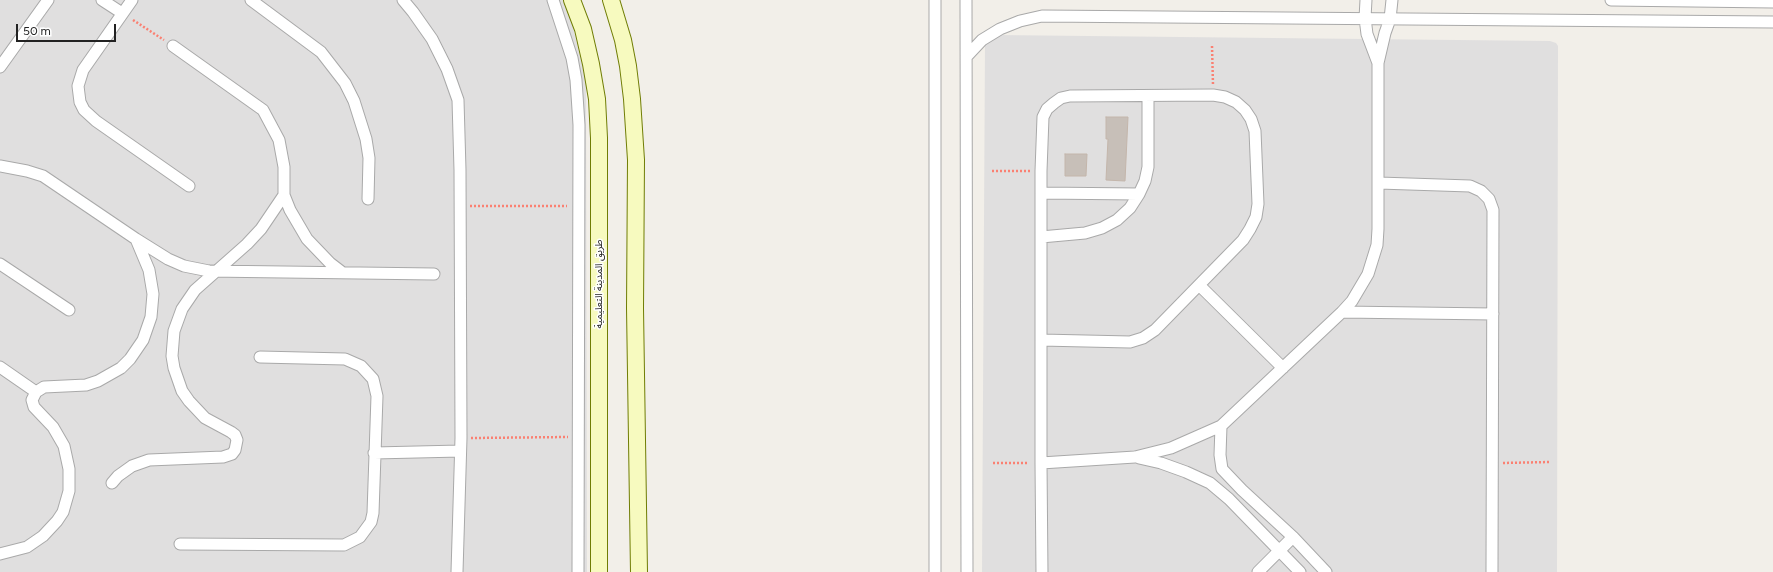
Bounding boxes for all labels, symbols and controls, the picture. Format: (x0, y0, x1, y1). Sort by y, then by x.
scale bar (18, 16, 118, 42)
text: 50 m (23, 24, 51, 38)
street label: طريق المدينة التعليمية (593, 240, 605, 328)

